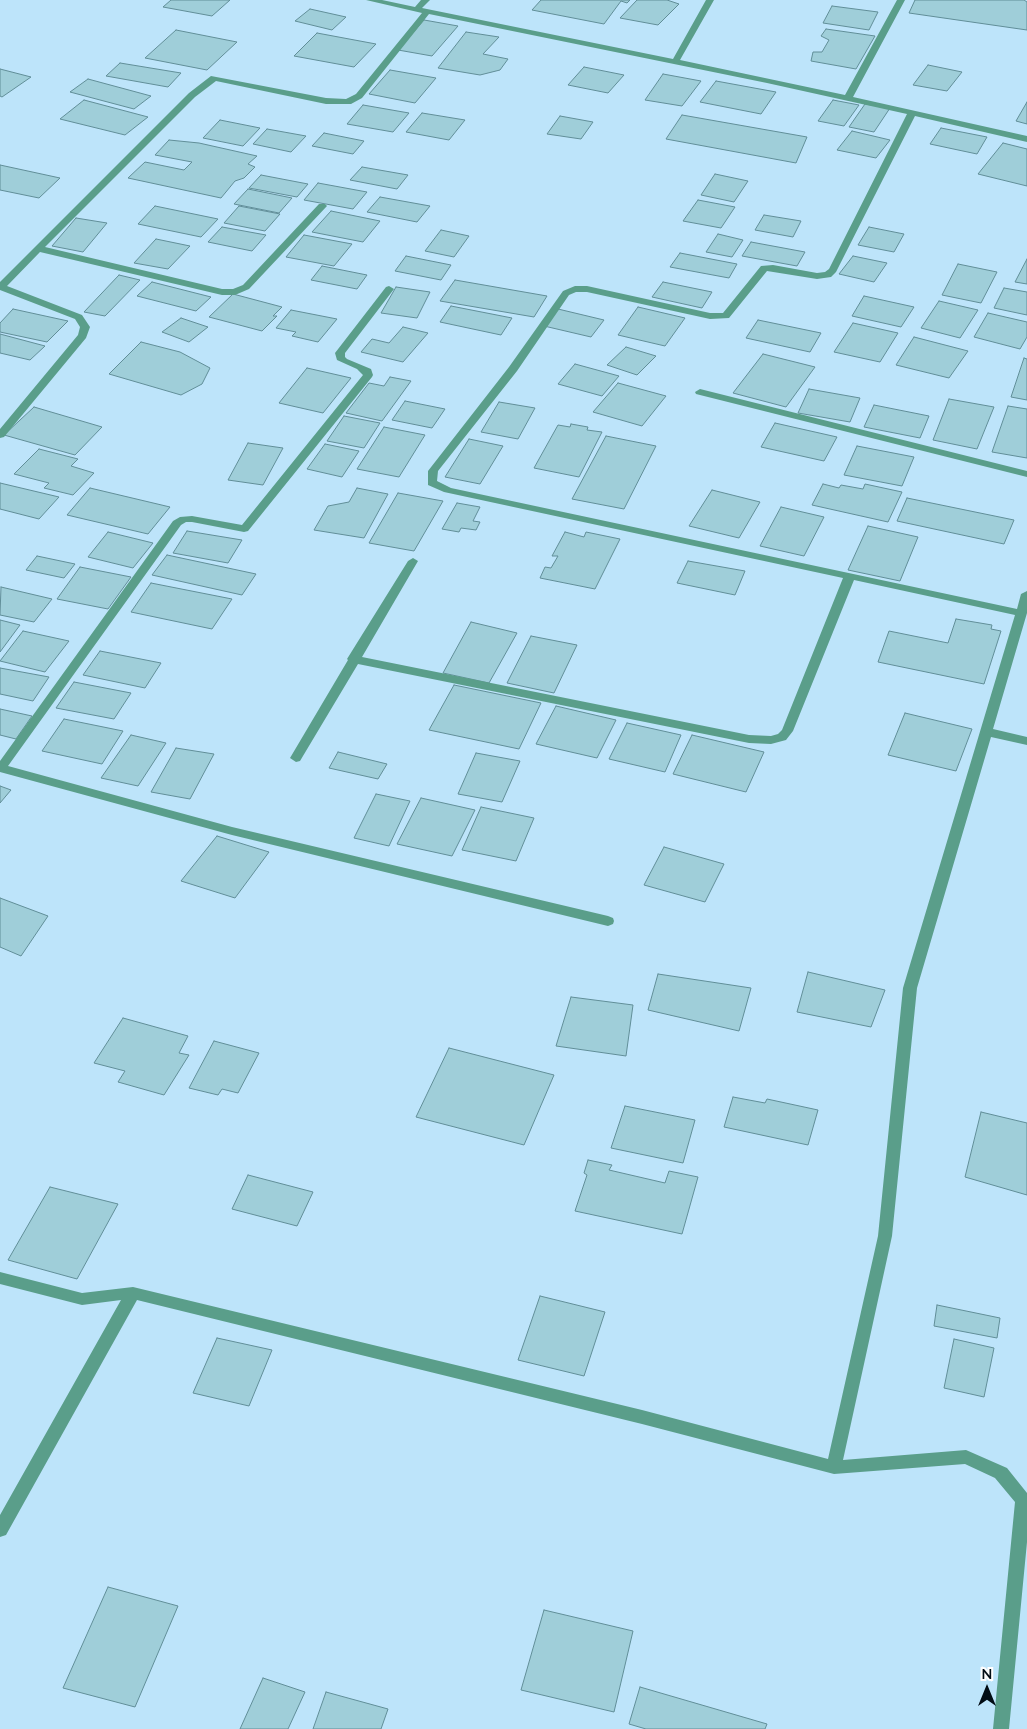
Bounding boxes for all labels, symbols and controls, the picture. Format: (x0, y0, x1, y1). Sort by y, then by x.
north arrow (962, 1664, 1012, 1714)
text: N (982, 1665, 992, 1682)

